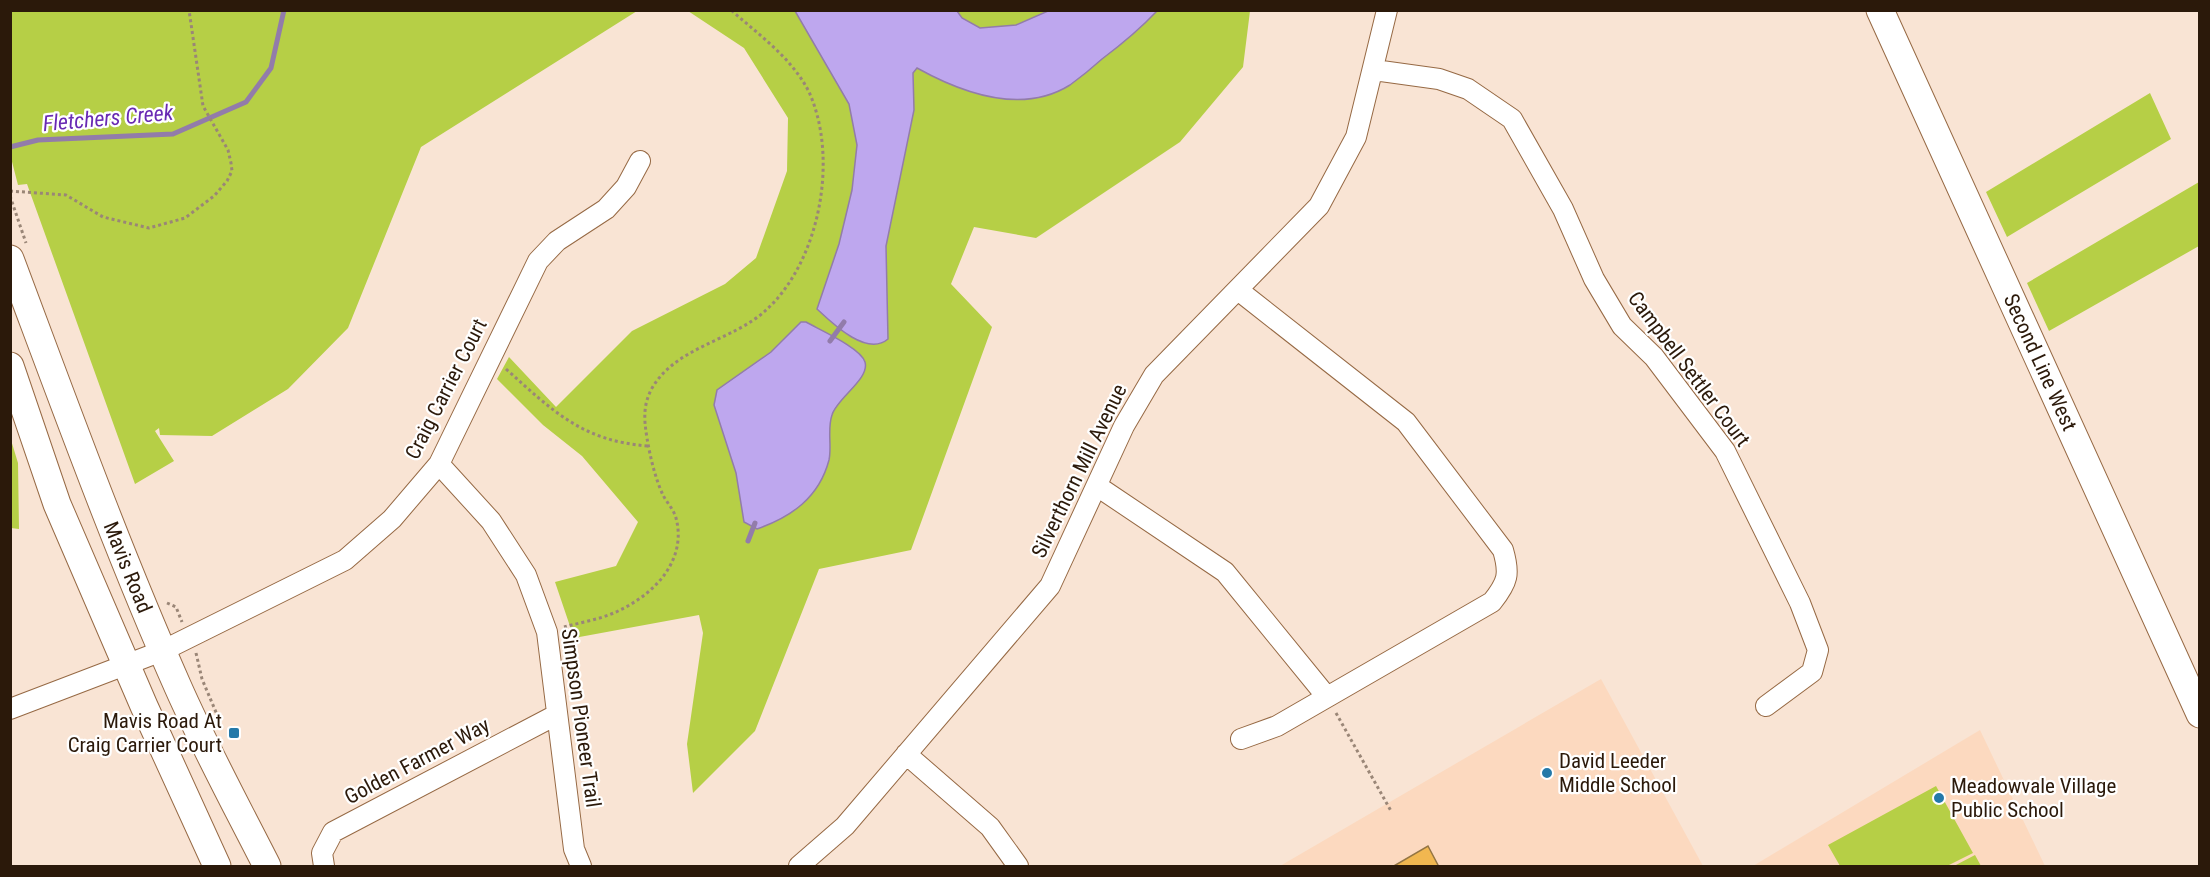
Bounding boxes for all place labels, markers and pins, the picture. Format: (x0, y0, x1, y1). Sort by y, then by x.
place label: Mavis Road At Craig Carrier Court (68, 709, 222, 757)
marker: Mavis Road At Craig Carrier Court (227, 726, 241, 740)
place label: David Leeder Middle School (1559, 749, 1677, 797)
marker: David Leeder Middle School (1540, 766, 1554, 780)
place label: Meadowvale Village Public School (1951, 774, 2116, 822)
marker: Meadowvale Village Public School (1932, 791, 1946, 805)

